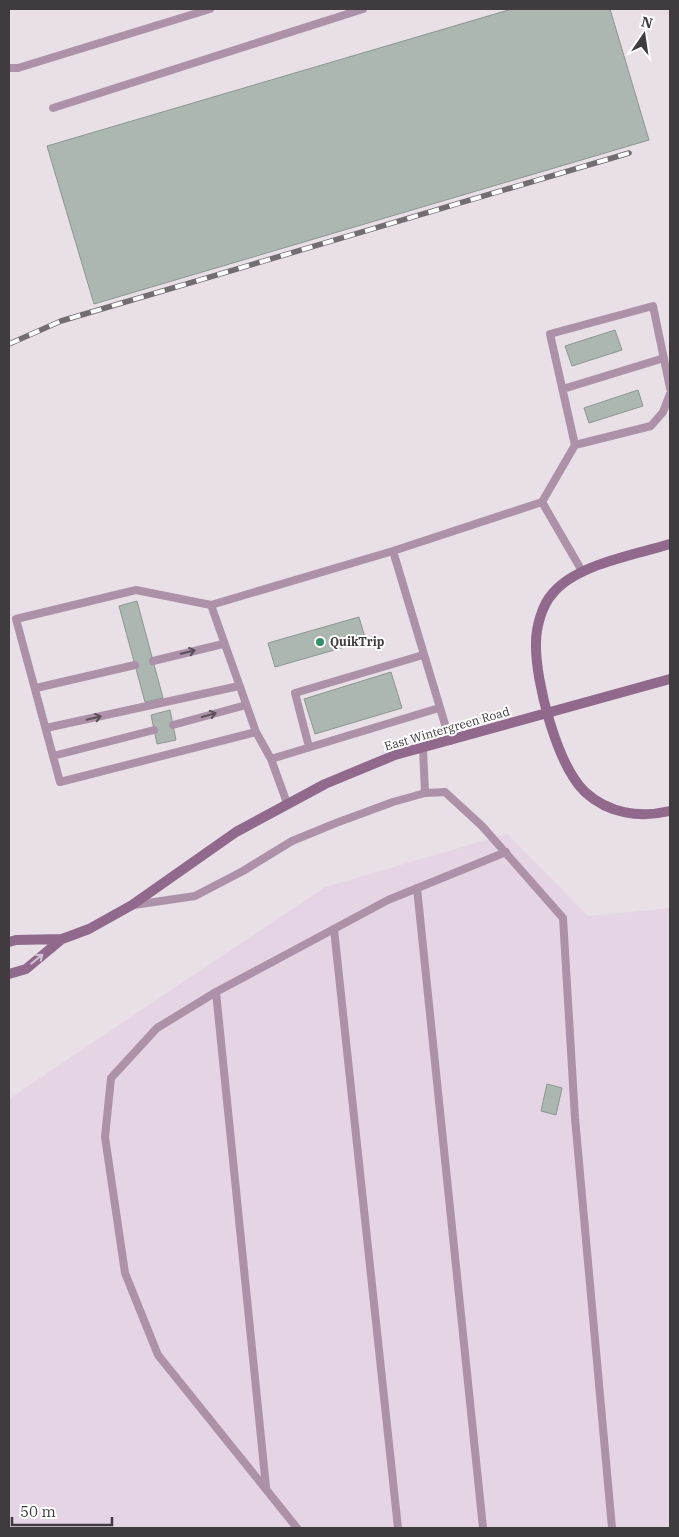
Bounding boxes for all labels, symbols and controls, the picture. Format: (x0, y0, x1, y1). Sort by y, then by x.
north arrow (619, 10, 669, 60)
text: N (640, 12, 654, 32)
place label: QuikTrip (330, 634, 385, 649)
marker: QuikTrip (314, 636, 326, 648)
one-way arrow (179, 647, 195, 656)
street label: East Wintergreen Road (382, 703, 511, 754)
one-way arrow (201, 710, 217, 719)
one-way arrow (86, 713, 102, 722)
one-way arrow (30, 954, 43, 965)
scale bar (12, 1494, 112, 1526)
text: 50 m (20, 1502, 56, 1521)

